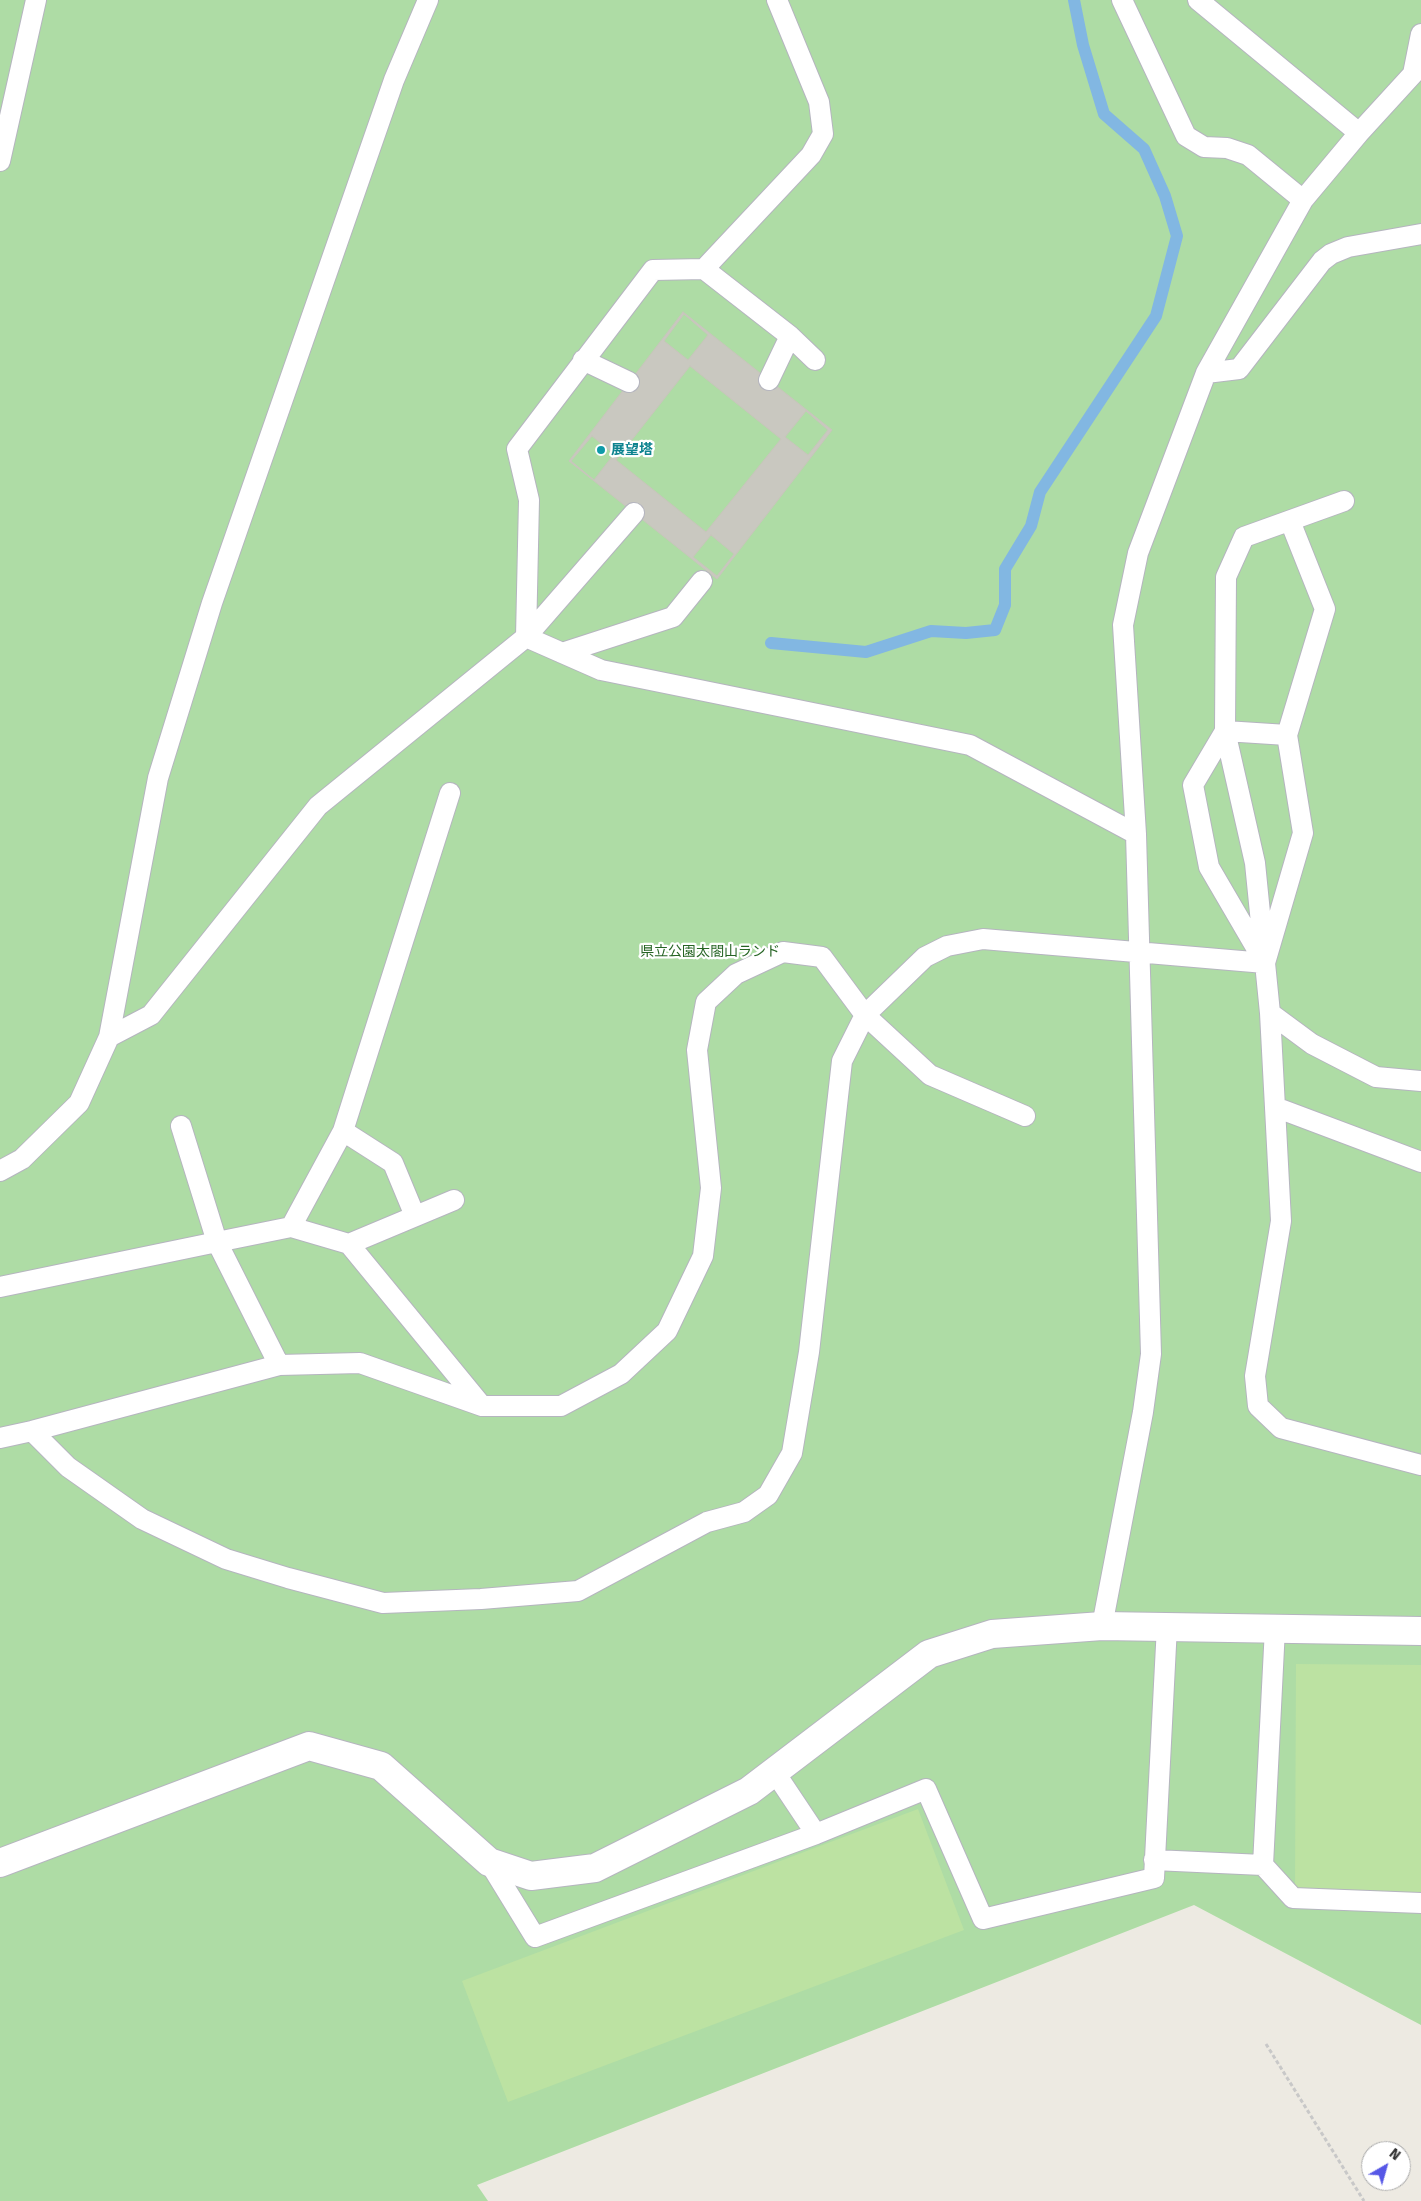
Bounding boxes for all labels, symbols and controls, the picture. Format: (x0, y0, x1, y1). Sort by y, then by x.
place label: 展望塔 (611, 442, 653, 458)
marker: 展望塔 (595, 444, 607, 456)
park label: 県立公園太閤山ランド (640, 944, 780, 960)
north arrow (1361, 2141, 1411, 2191)
text: N (1386, 2145, 1404, 2164)

